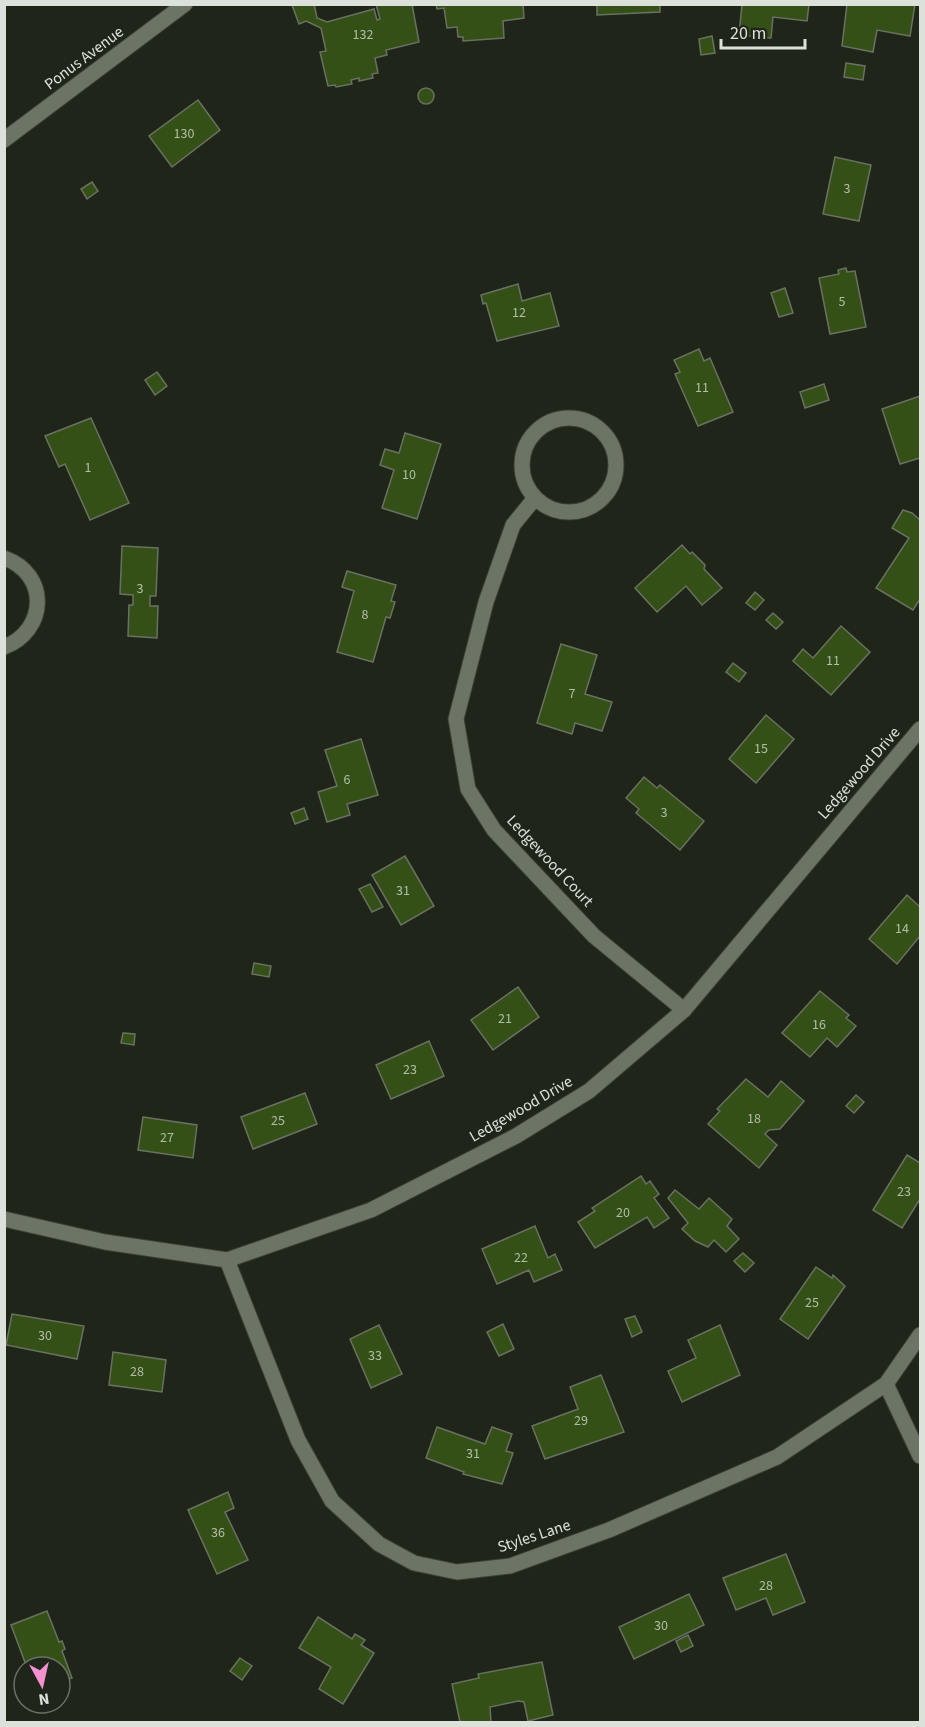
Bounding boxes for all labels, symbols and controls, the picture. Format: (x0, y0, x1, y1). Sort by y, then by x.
scale bar (721, 12, 805, 50)
street label: Ponus Avenue (40, 21, 128, 95)
text: 20 m (730, 21, 766, 46)
house number: 132 (353, 25, 373, 45)
house number: 130 (174, 124, 194, 144)
house number: 3 (844, 179, 851, 199)
house number: 5 (839, 292, 846, 312)
house number: 12 (512, 303, 526, 323)
house number: 11 (695, 378, 709, 398)
house number: 1 (85, 458, 92, 478)
house number: 10 (402, 465, 416, 485)
house number: 3 (137, 579, 144, 599)
house number: 8 (362, 605, 369, 625)
house number: 11 (826, 651, 840, 671)
house number: 7 (569, 684, 576, 704)
street label: Ledgewood Drive (813, 722, 905, 824)
house number: 15 (754, 739, 768, 759)
house number: 6 (344, 770, 351, 790)
house number: 3 (661, 803, 668, 823)
street label: Ledgewood Court (502, 810, 599, 912)
house number: 31 (396, 881, 410, 901)
house number: 14 (895, 919, 909, 939)
house number: 21 (498, 1009, 512, 1029)
house number: 16 (812, 1015, 826, 1035)
house number: 23 (403, 1060, 417, 1080)
street label: Ledgewood Drive (465, 1070, 577, 1147)
house number: 18 (747, 1109, 761, 1129)
house number: 25 (271, 1111, 285, 1131)
house number: 27 (160, 1128, 174, 1148)
house number: 23 (897, 1182, 911, 1202)
house number: 20 (616, 1203, 630, 1223)
house number: 22 (514, 1248, 528, 1268)
house number: 25 (805, 1293, 819, 1313)
house number: 30 (38, 1326, 52, 1346)
house number: 33 (368, 1346, 382, 1366)
house number: 28 (130, 1362, 144, 1382)
house number: 29 (574, 1411, 588, 1431)
house number: 31 (466, 1444, 480, 1464)
street label: Styles Lane (495, 1514, 573, 1558)
house number: 36 (211, 1523, 225, 1543)
house number: 28 (759, 1576, 773, 1596)
house number: 30 (654, 1616, 668, 1636)
north arrow (12, 1655, 72, 1715)
text: N (37, 1687, 51, 1710)

